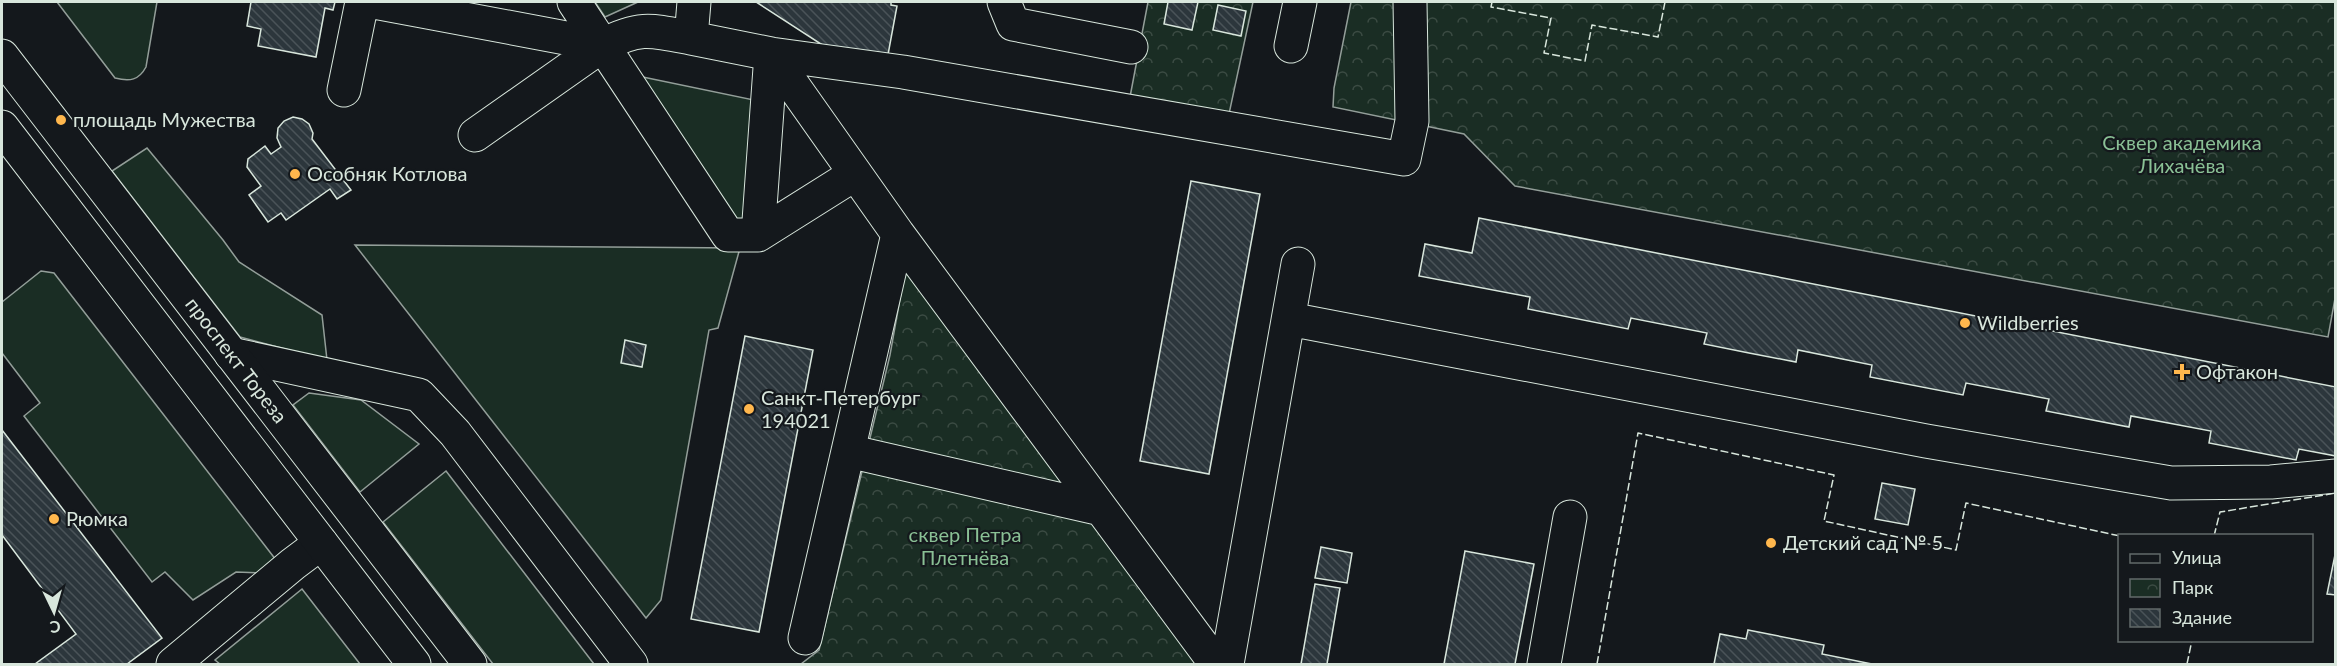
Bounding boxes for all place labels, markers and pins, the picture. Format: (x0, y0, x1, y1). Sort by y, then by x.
place label: площадь Мужества (73, 107, 256, 131)
marker: площадь Мужества (54, 113, 68, 127)
place label: Особняк Котлова (307, 161, 467, 185)
marker: Особняк Котлова (288, 167, 302, 181)
place label: Wildberries (1977, 310, 2079, 334)
marker: Wildberries (1958, 316, 1972, 330)
place label: Офтакон (2196, 359, 2278, 383)
marker: Офтакон (2173, 363, 2191, 381)
place label: Санкт-Петербург 194021 (761, 385, 920, 432)
marker: Санкт-Петербург 194021 (742, 402, 756, 416)
place label: Рюмка (66, 506, 128, 530)
marker: Рюмка (47, 512, 61, 526)
place label: Детский сад № 5 (1783, 530, 1943, 554)
marker: Детский сад № 5 (1764, 536, 1778, 550)

